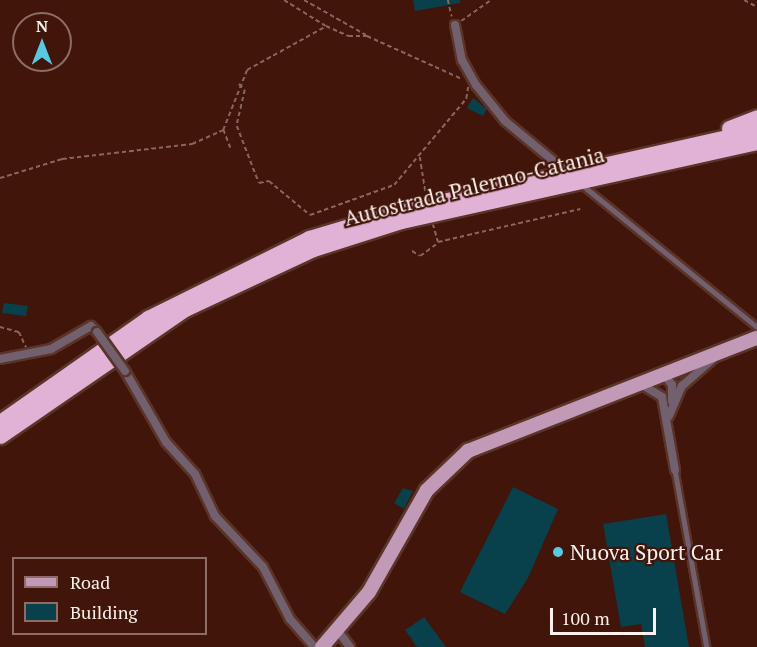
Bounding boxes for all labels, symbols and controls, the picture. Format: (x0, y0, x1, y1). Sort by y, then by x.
north arrow (12, 12, 72, 72)
text: N (36, 15, 48, 37)
street label: Autostrada Palermo-Catania (341, 141, 607, 231)
place label: Nuova Sport Car (570, 539, 723, 565)
marker: Nuova Sport Car (551, 545, 565, 559)
legend (12, 557, 207, 635)
text: Road (70, 570, 110, 594)
scale bar (553, 596, 660, 634)
text: Building (70, 600, 138, 624)
text: 100 m (561, 606, 610, 630)

